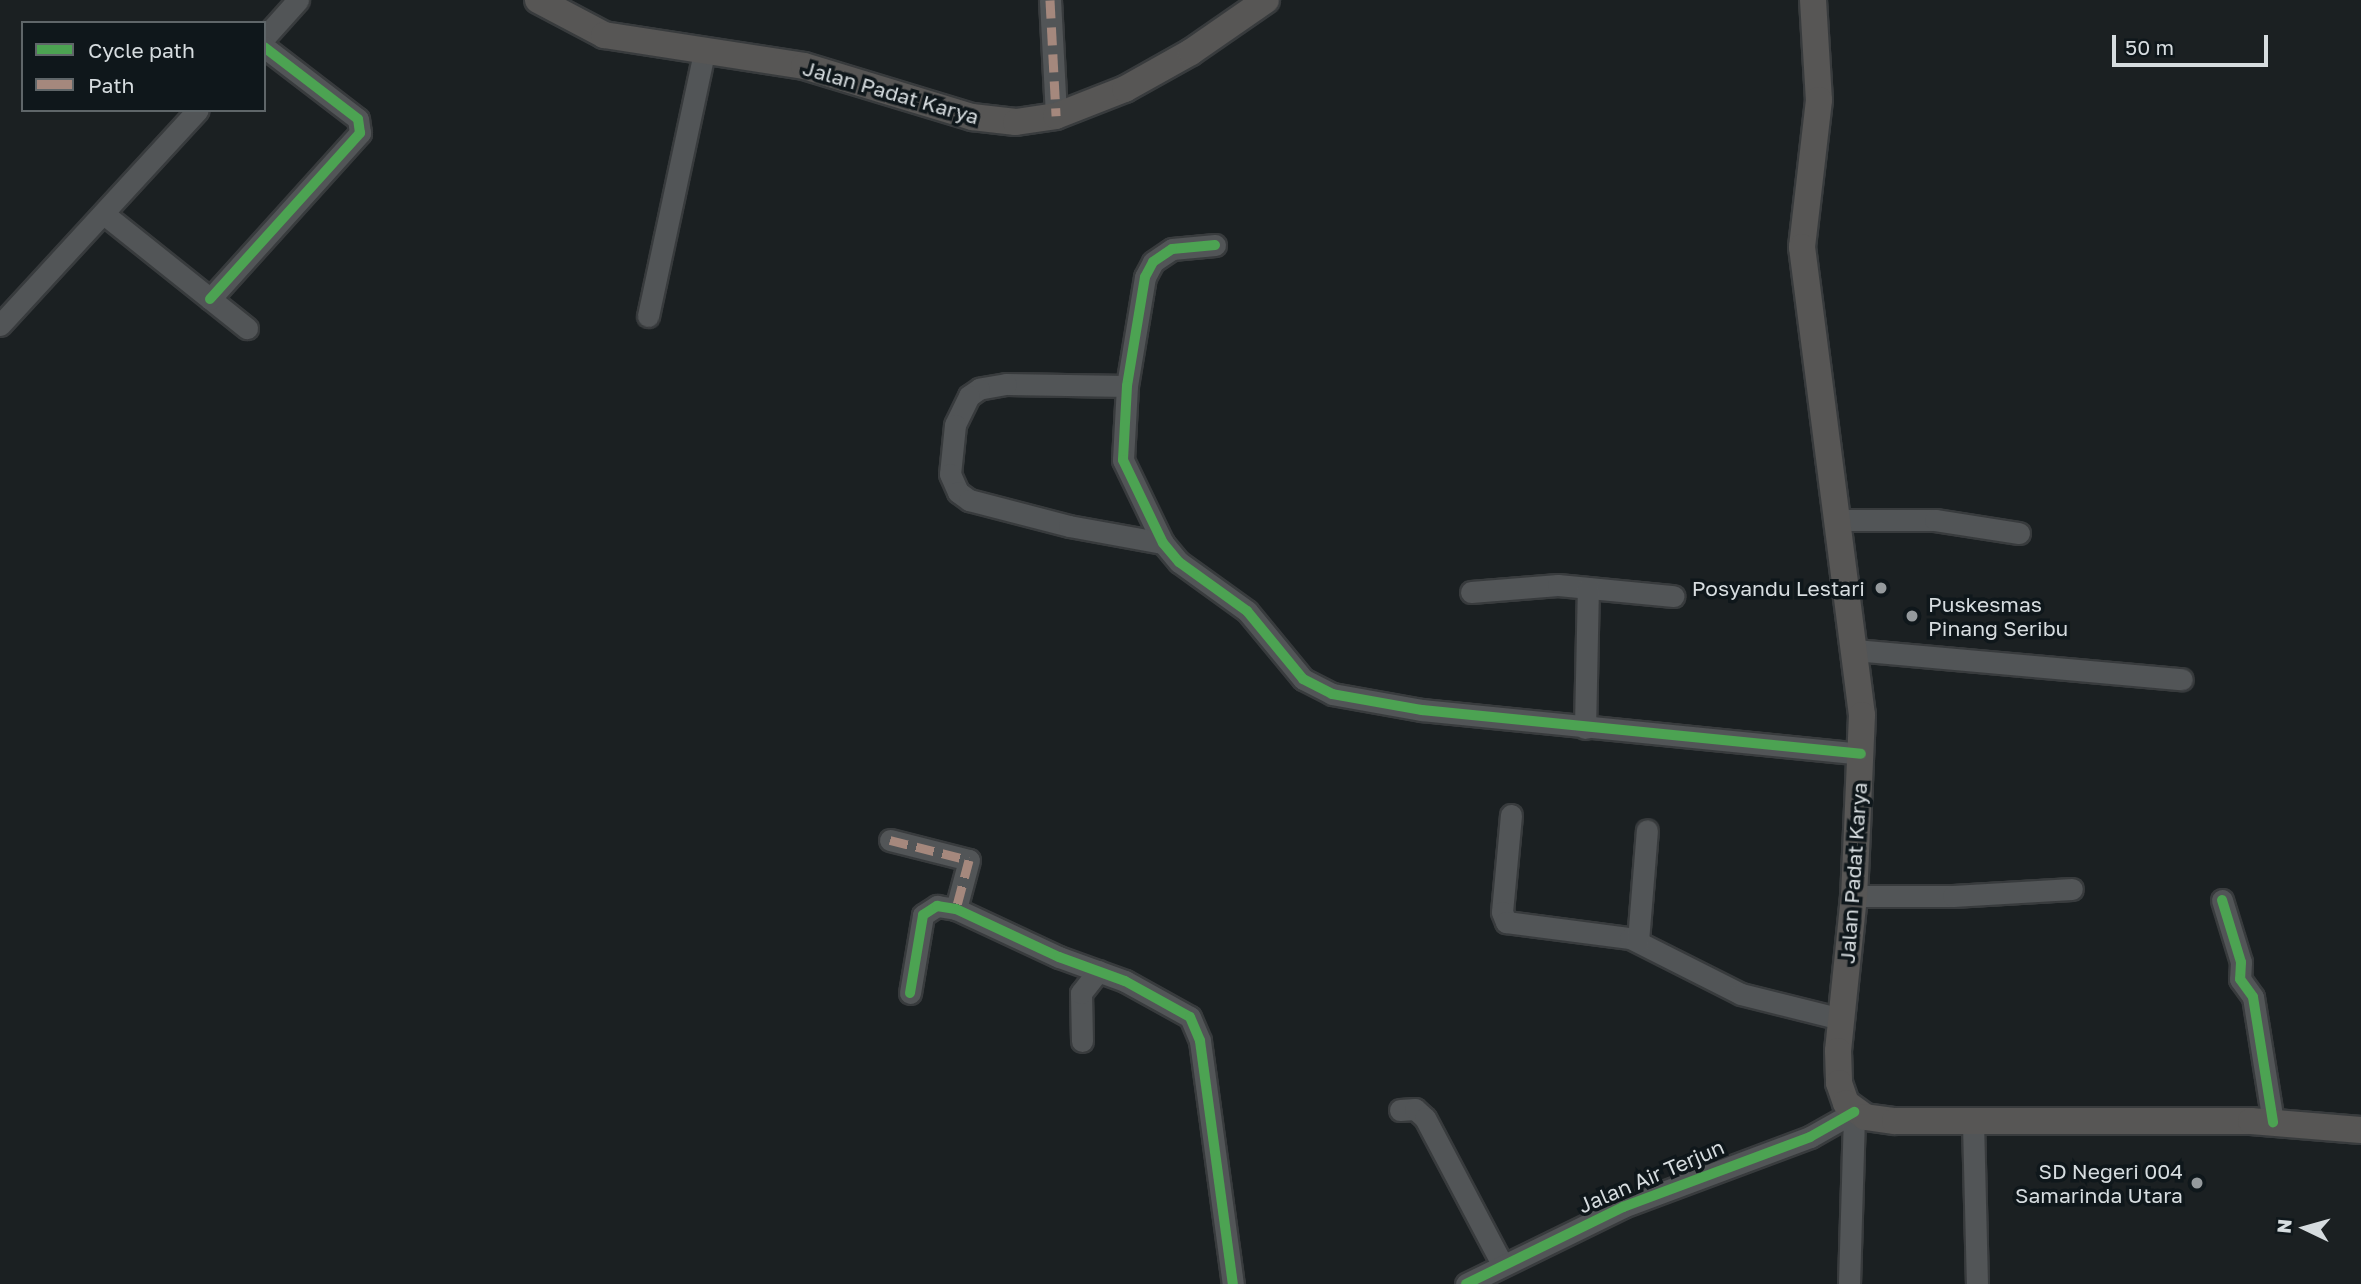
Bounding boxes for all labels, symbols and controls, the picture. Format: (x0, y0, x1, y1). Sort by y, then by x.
legend (21, 21, 266, 112)
scale bar (2116, 21, 2272, 65)
text: 50 m (2125, 34, 2174, 60)
text: Cycle path (88, 37, 195, 63)
street label: Jalan Padat Karya (800, 55, 982, 129)
text: Path (88, 72, 135, 98)
place label: Posyandu Lestari (1692, 575, 1865, 601)
marker: Posyandu Lestari (1871, 578, 1891, 598)
place label: Puskesmas Pinang Seribu (1928, 591, 2068, 641)
marker: Puskesmas Pinang Seribu (1902, 606, 1922, 626)
street label: Jalan Padat Karya (1834, 781, 1872, 965)
street label: Jalan Air Terjun (1574, 1134, 1728, 1218)
place label: SD Negeri 004 Samarinda Utara (2015, 1158, 2183, 1208)
marker: SD Negeri 004 Samarinda Utara (2189, 1175, 2205, 1191)
north arrow (2270, 1193, 2340, 1263)
text: N (2271, 1218, 2296, 1234)

